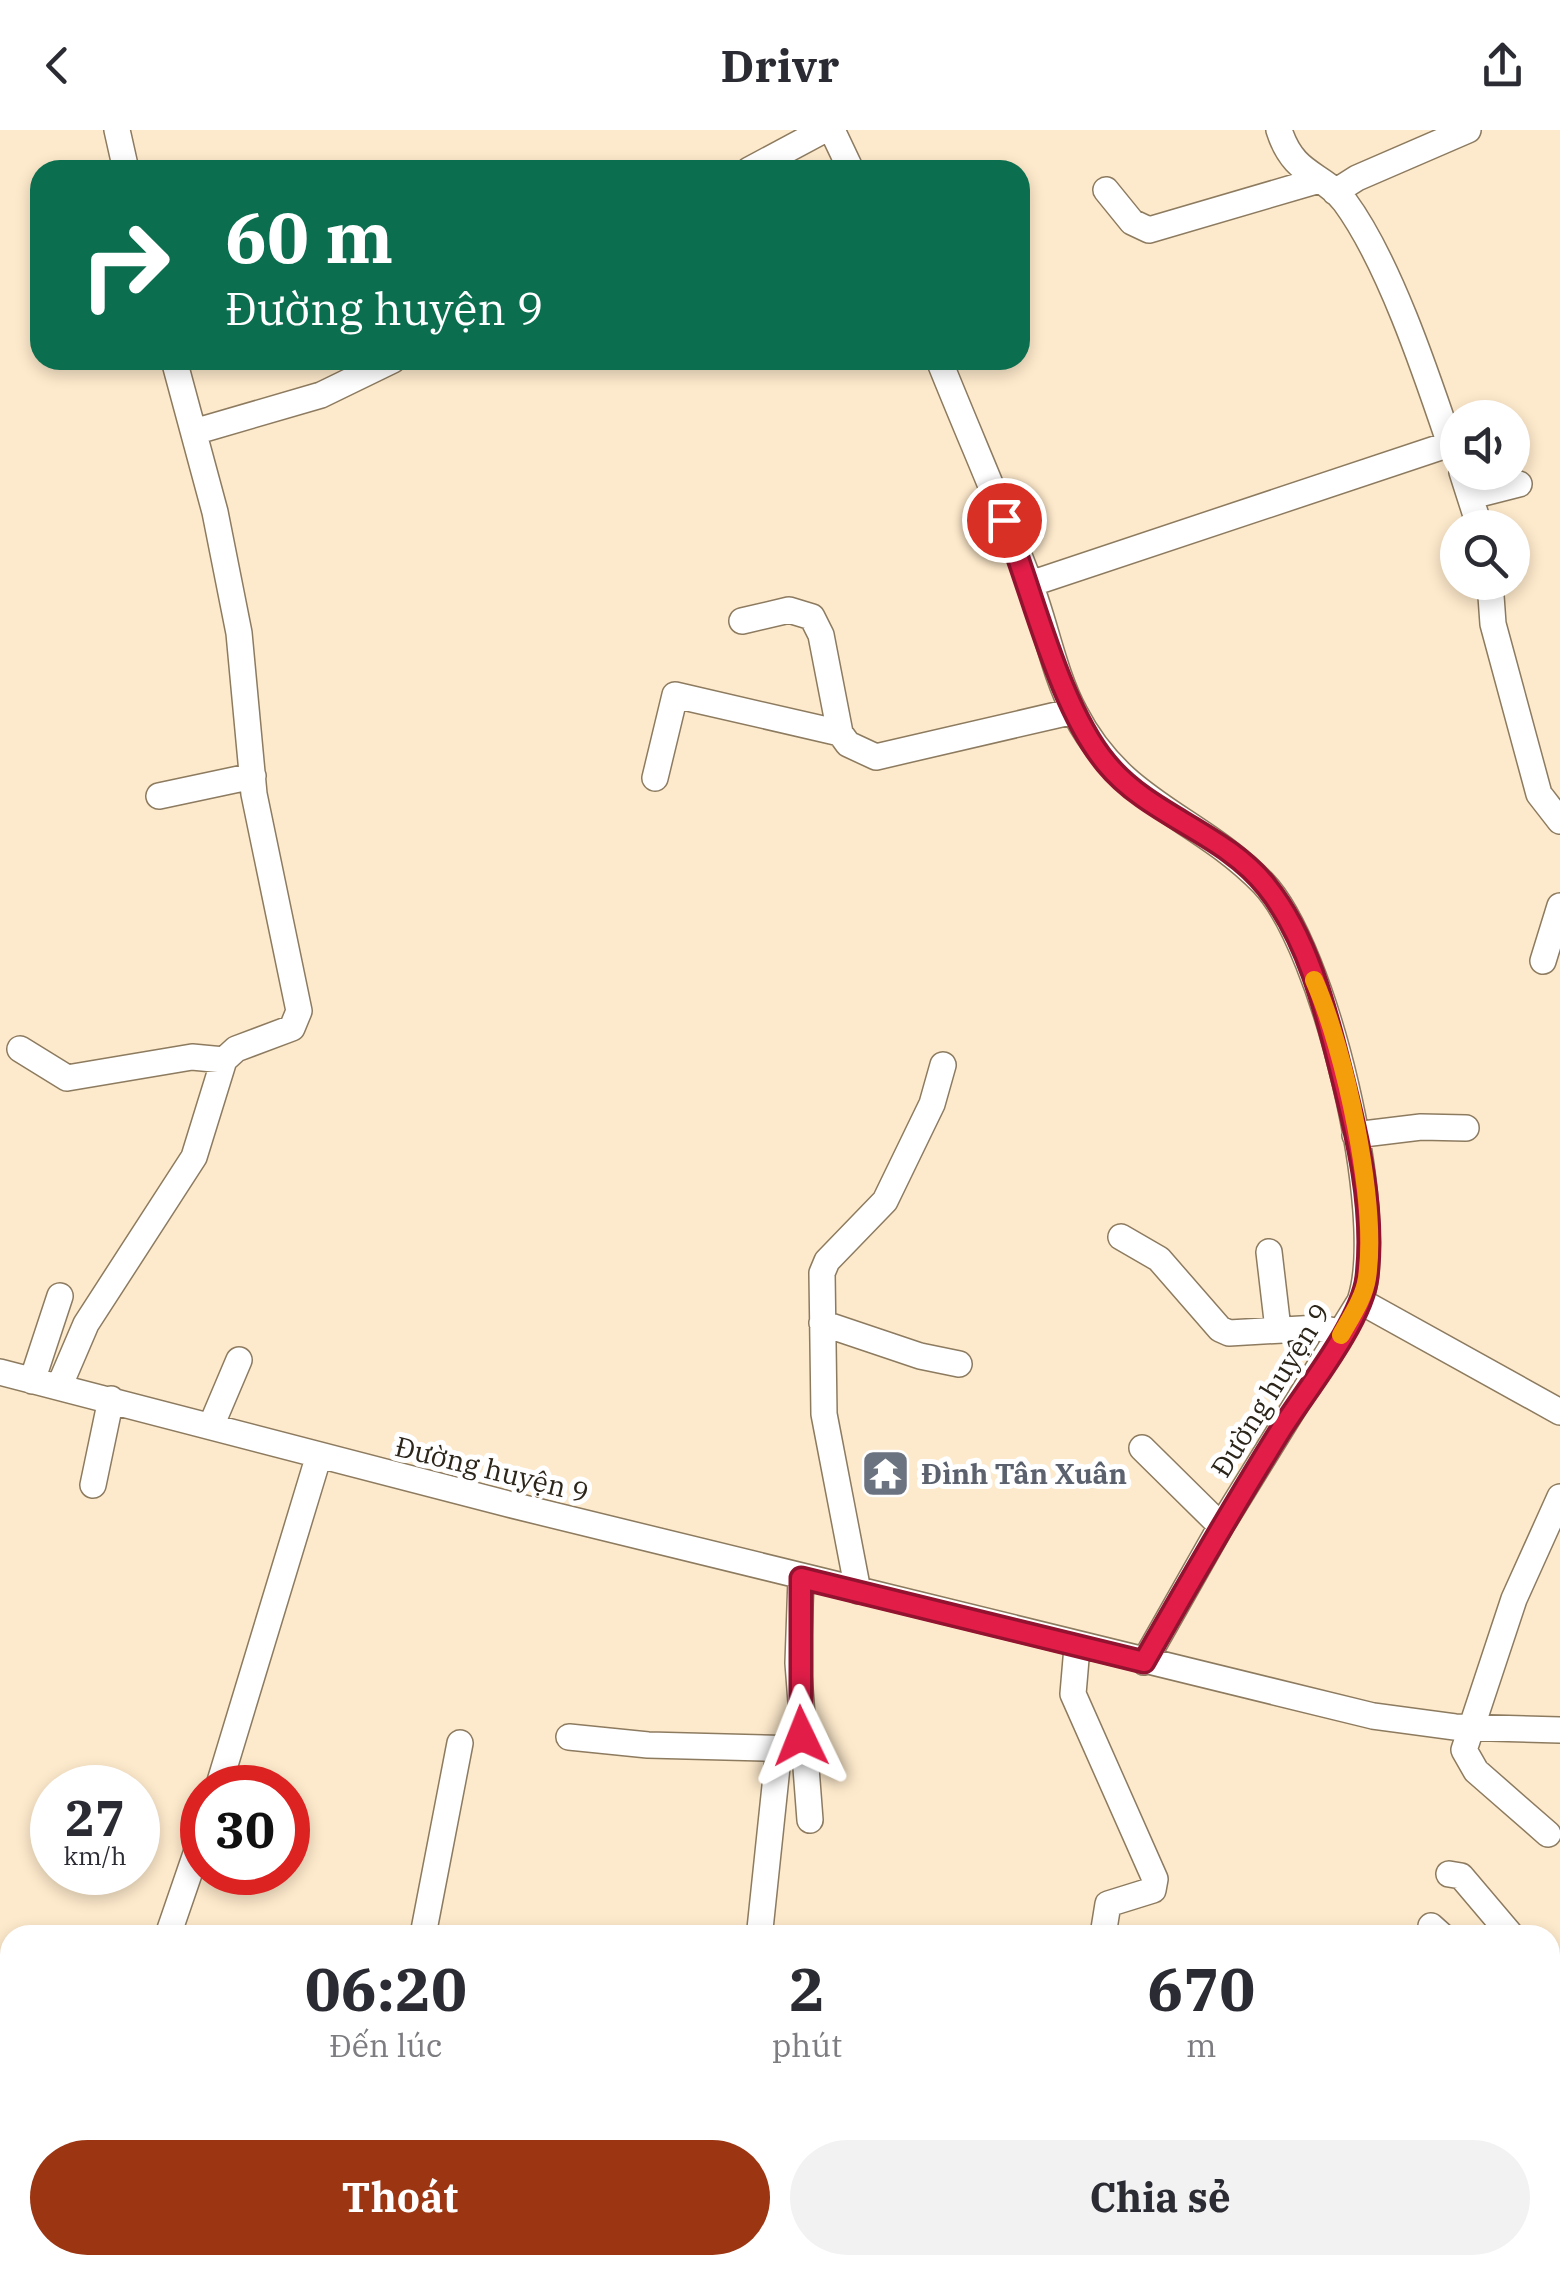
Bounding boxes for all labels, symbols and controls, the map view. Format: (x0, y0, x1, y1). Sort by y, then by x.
text: Drivr (721, 36, 839, 94)
icon: back (30, 38, 85, 93)
icon: share (1475, 38, 1530, 93)
text: 60 m (225, 191, 393, 282)
icon: right (60, 200, 190, 330)
text: Đường huyện 9 (225, 279, 544, 337)
map controls (1440, 400, 1530, 600)
button: sound (1440, 400, 1530, 490)
pin (962, 478, 1047, 563)
icon: arrive (977, 493, 1032, 548)
button: search (1440, 510, 1530, 600)
street label: Đường huyện 9 (1202, 1296, 1338, 1484)
street label: Đường huyện 9 (391, 1427, 593, 1511)
temple icon: Đình Tân Xuân (860, 1447, 912, 1499)
place label: Đình Tân Xuân (921, 1455, 1127, 1492)
position arrow (749, 1684, 853, 1788)
speed limit sign: 30 (180, 1765, 310, 1895)
text: 27 (65, 1785, 125, 1850)
text: km/h (63, 1839, 127, 1872)
text: 06:20 (305, 1949, 467, 2028)
text: 2 (789, 1949, 825, 2028)
text: 670 (1147, 1949, 1255, 2028)
text: Đến lúc (329, 2024, 443, 2066)
text: phút (772, 2024, 842, 2066)
text: m (1186, 2024, 1216, 2066)
button: Thoát (30, 2140, 770, 2255)
button: Chia sẻ (790, 2140, 1530, 2255)

